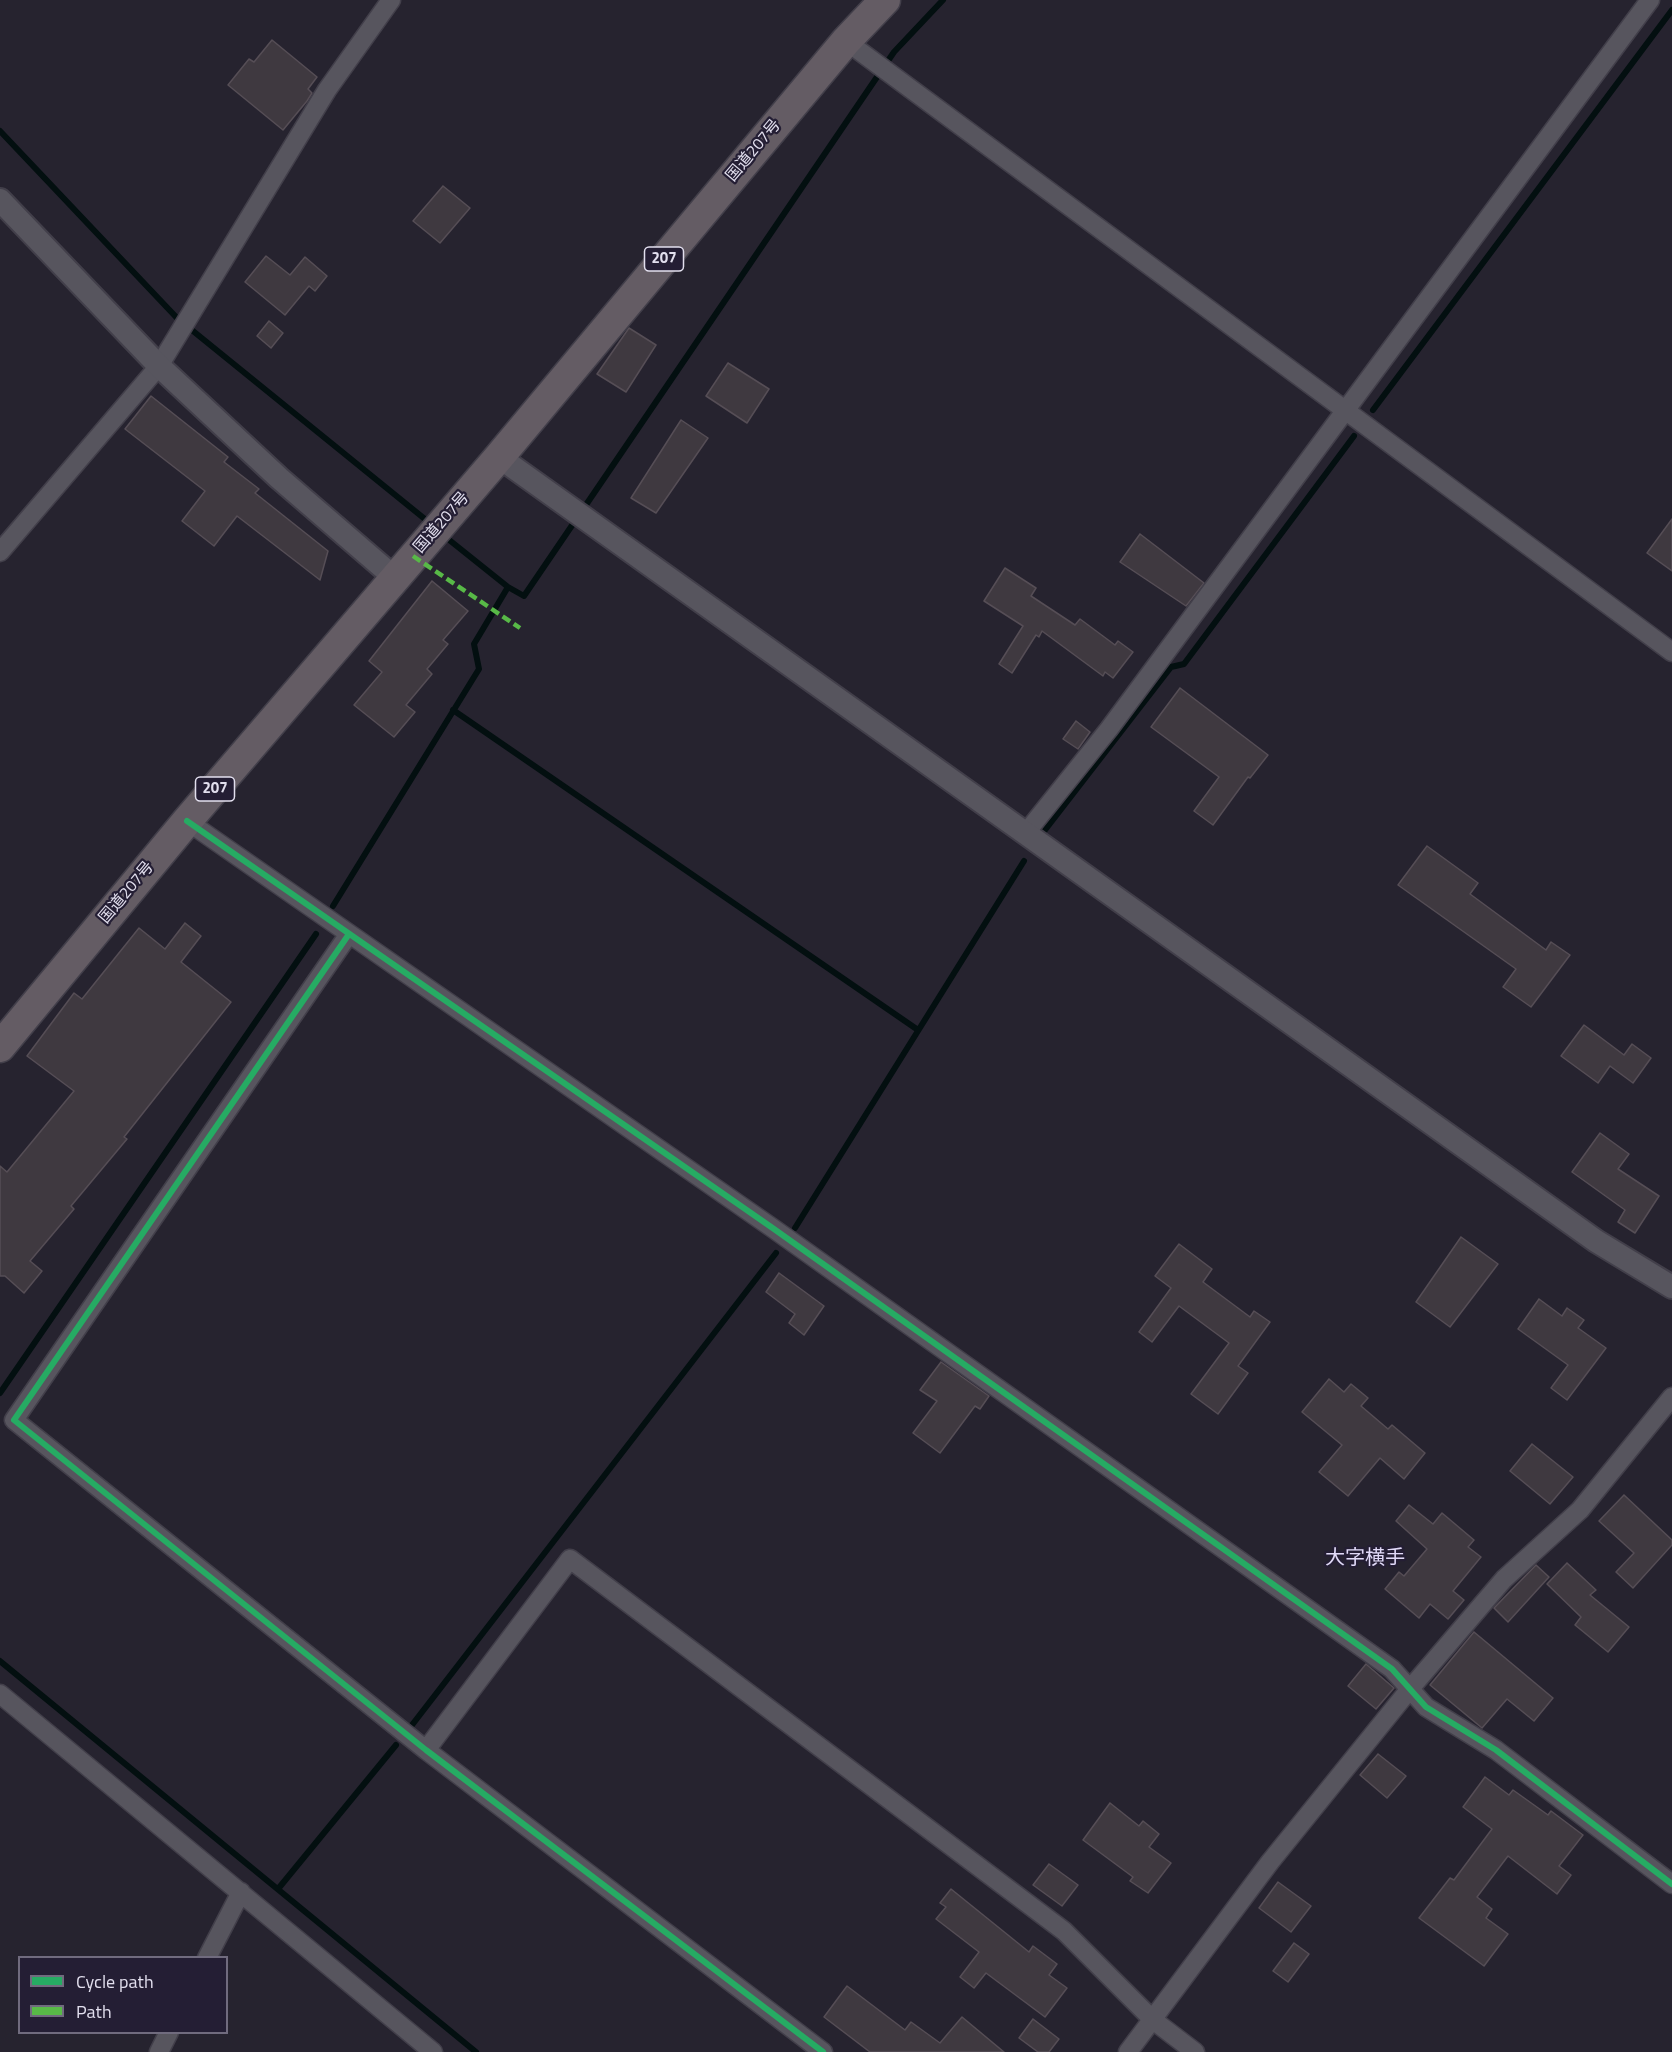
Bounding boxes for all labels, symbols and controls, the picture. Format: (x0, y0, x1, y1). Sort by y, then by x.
street label: 国道207号 (723, 116, 785, 186)
road number: 207 (644, 247, 684, 271)
street label: 国道207号 (410, 488, 474, 558)
road number: 207 (196, 777, 234, 801)
street label: 国道207号 (96, 858, 158, 928)
district label: 大字横手 (1325, 1547, 1405, 1571)
legend (18, 1956, 228, 2034)
text: Cycle path (76, 1968, 154, 1995)
text: Path (76, 1998, 112, 2025)

